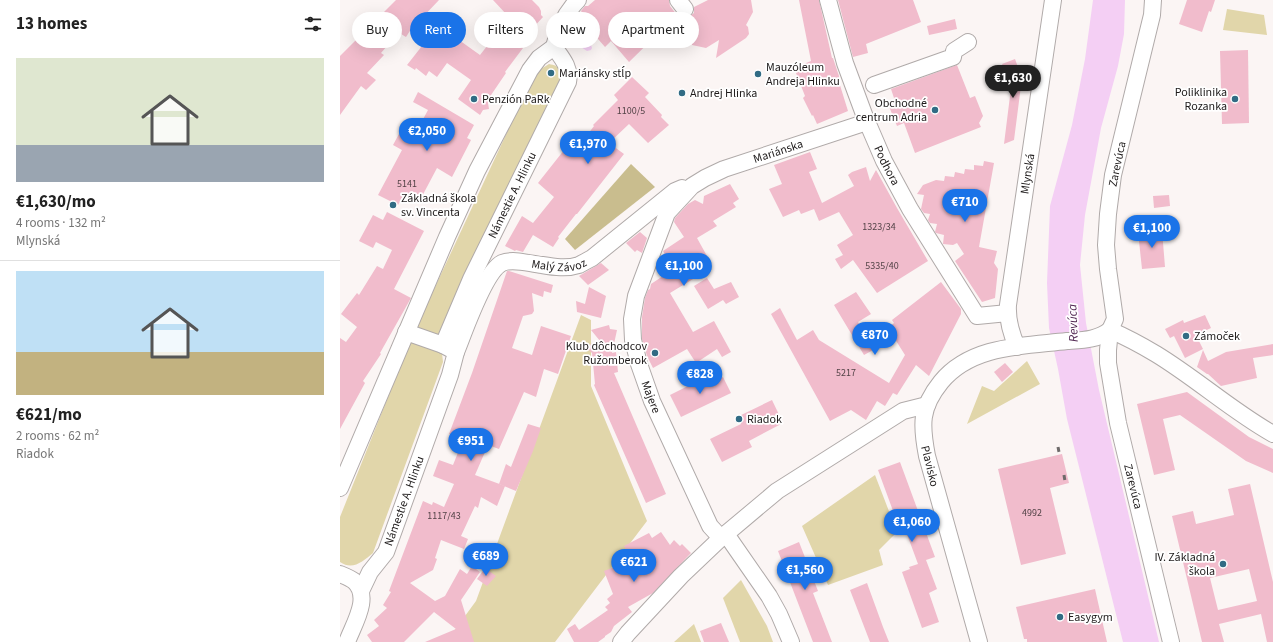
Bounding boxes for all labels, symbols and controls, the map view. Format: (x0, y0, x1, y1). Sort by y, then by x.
text: 13 homes (16, 12, 87, 36)
chip: Buy (352, 12, 402, 48)
chip: Rent (410, 12, 466, 48)
chip: Filters (474, 12, 538, 48)
chip: New (546, 12, 600, 48)
chip: Apartment (608, 12, 699, 48)
icon: filters (302, 13, 324, 35)
place label: Mauzóleum Andreja Hlinku (766, 59, 840, 90)
place label: Mariánsky stĺp (559, 65, 631, 82)
pin: €1,630 (980, 65, 1046, 99)
marker: Mariánsky stĺp (546, 68, 556, 78)
marker: Mauzóleum Andreja Hlinku (753, 69, 763, 79)
text: €1,630 (994, 69, 1032, 87)
icon: home (134, 84, 206, 156)
place label: Poliklinika Rozanka (1175, 84, 1227, 115)
place label: Andrej Hlinka (690, 85, 757, 102)
marker: Andrej Hlinka (677, 88, 687, 98)
place label: Penzión PaRk (482, 91, 550, 108)
marker: Penzión PaRk (469, 94, 479, 104)
marker: Poliklinika Rozanka (1230, 94, 1240, 104)
place label: Obchodné centrum Adria (856, 95, 927, 126)
house number: 1100/5 (617, 104, 645, 118)
marker: Obchodné centrum Adria (930, 105, 940, 115)
pin: €2,050 (394, 118, 460, 152)
text: €2,050 (408, 122, 446, 140)
pin: €1,970 (555, 131, 621, 165)
text: €1,970 (569, 135, 607, 153)
street label: Mariánska (751, 136, 805, 168)
street label: Zarevúca (1104, 140, 1131, 188)
street label: Podhora (869, 143, 904, 189)
street label: Námestie A. Hlinku (484, 149, 541, 241)
street label: Mlynská (1016, 152, 1039, 195)
house number: 5141 (397, 177, 417, 191)
pin: €710 (941, 189, 989, 223)
text: €1,630/mo (16, 190, 96, 214)
place label: Základná škola sv. Vincenta (401, 190, 476, 221)
text: €710 (951, 193, 979, 211)
marker: Základná škola sv. Vincenta (388, 200, 398, 210)
text: 4 rooms · 132 m² (16, 214, 106, 232)
pin: €1,100 (1119, 215, 1185, 249)
text: €1,100 (1133, 219, 1171, 237)
house number: 1323/34 (862, 220, 896, 234)
text: Mlynská (16, 232, 60, 250)
pin: €1,100 (651, 253, 717, 287)
street label: Malý Závoz (530, 255, 590, 276)
text: €1,100 (665, 257, 703, 275)
house number: 5335/40 (865, 259, 899, 273)
icon: home (134, 297, 206, 369)
water label: Revúca (1063, 304, 1083, 342)
pin: €870 (851, 322, 899, 356)
text: €870 (861, 326, 889, 344)
place label: Zámoček (1194, 328, 1240, 345)
marker: Zámoček (1181, 331, 1191, 341)
place label: Klub dôchodcov Ružomberok (566, 338, 647, 369)
marker: Klub dôchodcov Ružomberok (650, 348, 660, 358)
pin: €828 (676, 361, 724, 395)
text: €828 (686, 365, 714, 383)
house number: 5217 (836, 366, 856, 380)
street label: Majere (637, 378, 665, 416)
text: €621/mo (16, 403, 82, 427)
place label: Riadok (747, 411, 782, 428)
marker: Riadok (734, 414, 744, 424)
text: 2 rooms · 62 m² (16, 427, 99, 445)
pin: €951 (447, 428, 495, 462)
text: €951 (457, 432, 485, 450)
street label: Plavisko (916, 444, 943, 488)
text: Riadok (16, 445, 54, 463)
street label: Námestie A. Hlinku (380, 454, 429, 548)
street label: Zarevúca (1119, 462, 1147, 511)
house number: 4992 (1022, 506, 1042, 520)
house number: 1117/43 (427, 509, 461, 523)
pin: €1,060 (879, 509, 945, 543)
text: €1,060 (893, 513, 931, 531)
pin: €689 (462, 543, 510, 577)
text: €689 (472, 547, 500, 565)
pin: €621 (610, 549, 658, 583)
place label: IV. Základná škola (1154, 549, 1215, 580)
text: €621 (620, 553, 648, 571)
pin: €1,560 (772, 557, 838, 591)
marker: IV. Základná škola (1218, 559, 1228, 569)
text: €1,560 (786, 561, 824, 579)
place label: Easygym (1068, 609, 1113, 626)
marker: Easygym (1055, 612, 1065, 622)

